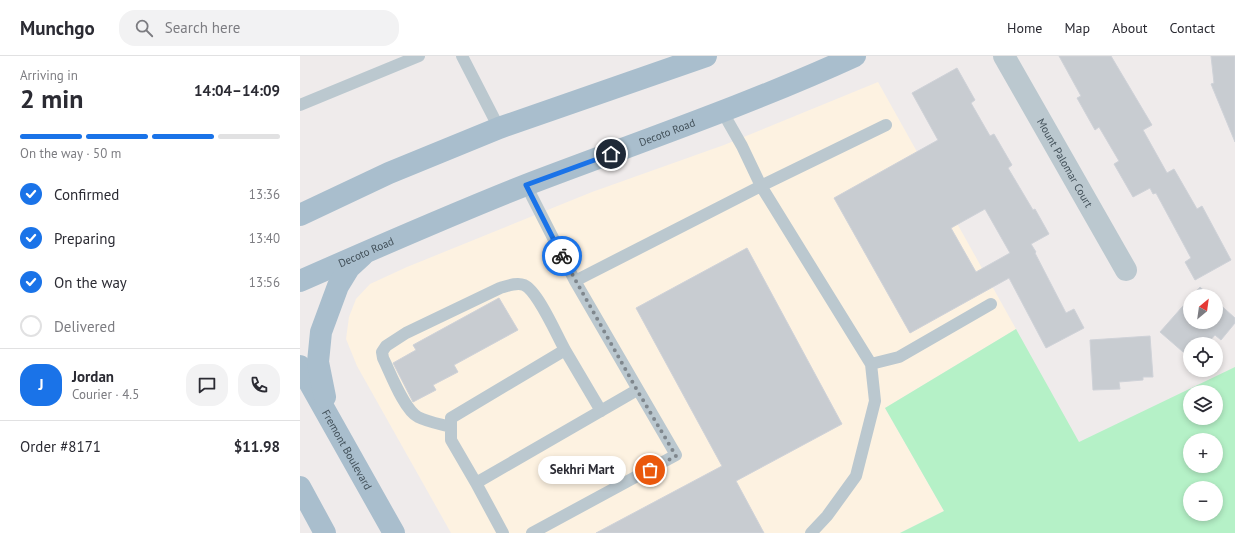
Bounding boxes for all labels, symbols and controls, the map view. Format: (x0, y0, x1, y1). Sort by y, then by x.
search box (119, 10, 399, 46)
text: Munchgo (20, 16, 95, 40)
icon: search (133, 17, 155, 39)
text: Search here (165, 18, 240, 37)
text: Home (1007, 19, 1042, 37)
text: Map (1064, 19, 1090, 37)
text: About (1112, 19, 1148, 37)
text: Contact (1170, 19, 1215, 37)
text: Arriving in (20, 67, 78, 84)
text: 14:04–14:09 (194, 81, 280, 100)
text: 2 min (20, 82, 83, 115)
street label: Decoto Road (637, 115, 697, 149)
street label: Mount Palomar Court (1034, 116, 1096, 210)
pin (594, 137, 628, 171)
icon: home (600, 143, 622, 165)
text: On the way · 50 m (20, 145, 121, 162)
icon: check (20, 183, 42, 205)
text: Confirmed (54, 185, 119, 204)
text: 13:36 (249, 186, 280, 203)
icon: check (20, 227, 42, 249)
text: Preparing (54, 229, 116, 248)
text: 13:40 (249, 230, 280, 247)
street label: Decoto Road (336, 234, 396, 270)
courier (542, 236, 582, 276)
icon: bike (551, 245, 573, 267)
icon: check (20, 271, 42, 293)
text: On the way (54, 273, 127, 292)
text: 13:56 (249, 274, 280, 291)
north arrow (1183, 289, 1223, 329)
map controls (1183, 289, 1223, 521)
text: Delivered (54, 317, 115, 336)
button: locate (1183, 337, 1223, 377)
button: chat (186, 364, 228, 406)
button: phone (238, 364, 280, 406)
text: Jordan (72, 367, 114, 386)
text: J (38, 375, 44, 394)
button: layers (1183, 385, 1223, 425)
text: Courier · 4.5 (72, 386, 139, 403)
street label: Fremont Boulevard (319, 407, 375, 492)
button: + (1183, 433, 1223, 473)
text: Order #8171 (20, 437, 101, 456)
text: $11.98 (234, 437, 280, 456)
pin (633, 453, 667, 487)
callout: Sekhri Mart (538, 456, 626, 484)
icon: bag (639, 459, 661, 481)
text: Sekhri Mart (550, 461, 614, 478)
button: − (1183, 481, 1223, 521)

